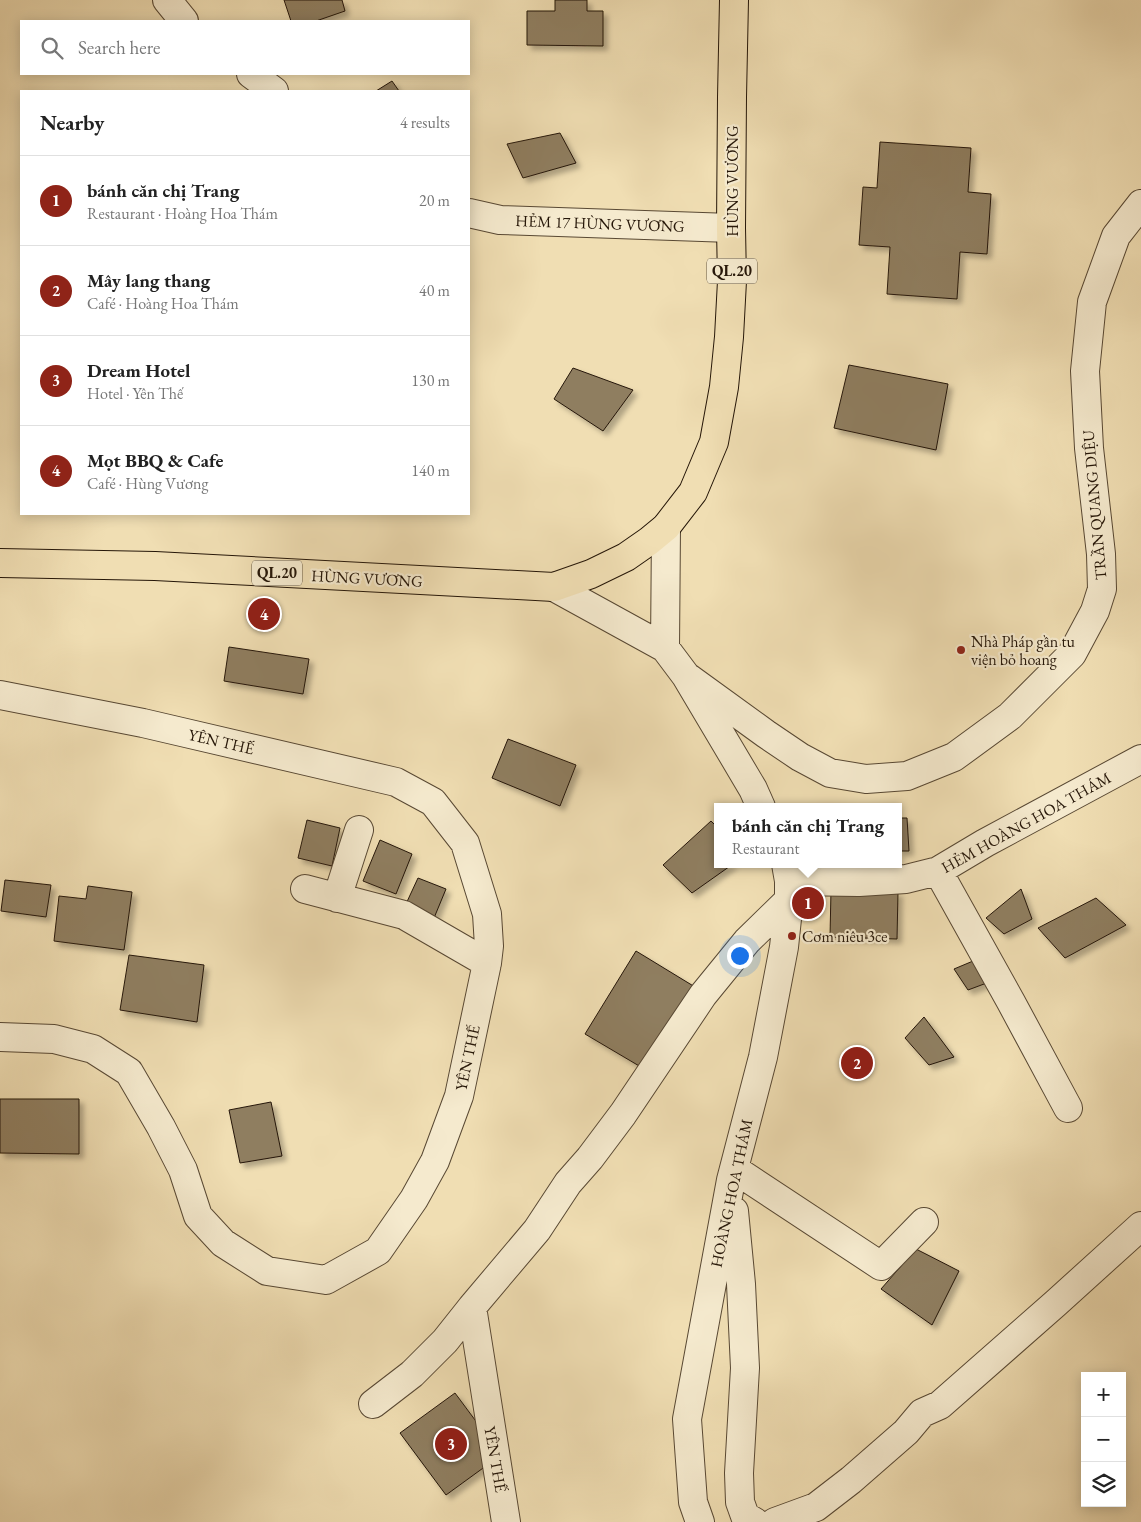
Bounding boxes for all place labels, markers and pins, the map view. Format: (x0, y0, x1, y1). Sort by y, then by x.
pin: 4 (248, 595, 280, 633)
place label: Nhà Pháp gần tu viện bỏ hoang (971, 631, 1075, 670)
marker: Nhà Pháp gần tu viện bỏ hoang (955, 644, 967, 656)
pin: 1 (792, 884, 824, 922)
place label: Cơm niêu 3ce (802, 926, 887, 947)
marker: Cơm niêu 3ce (786, 930, 798, 942)
pin: 2 (841, 1044, 873, 1082)
pin: 3 (435, 1425, 467, 1463)

